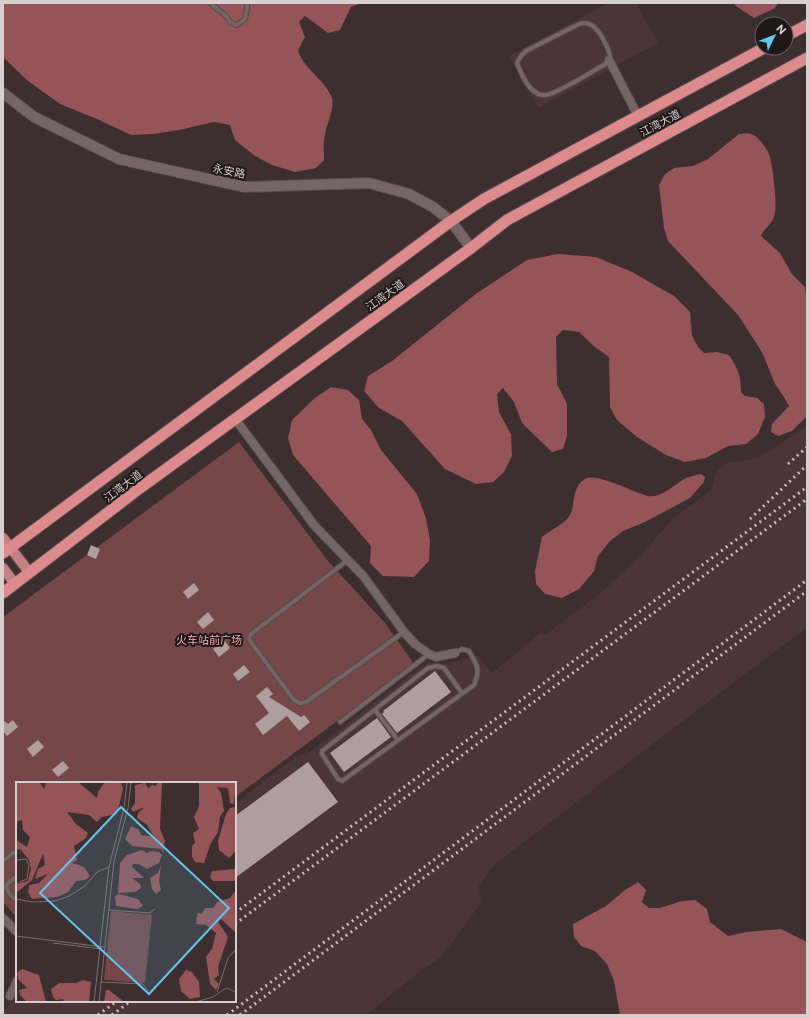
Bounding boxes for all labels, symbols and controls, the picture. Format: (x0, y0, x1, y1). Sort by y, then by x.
north arrow (754, 16, 794, 56)
text: N (774, 21, 789, 36)
street label: 江湾大道 (637, 106, 682, 139)
street label: 永安路 (212, 161, 247, 180)
street label: 江湾大道 (363, 276, 406, 313)
street label: 江湾大道 (101, 467, 144, 504)
park label: 火车站前广场 (176, 633, 242, 646)
inset map (16, 782, 236, 1002)

